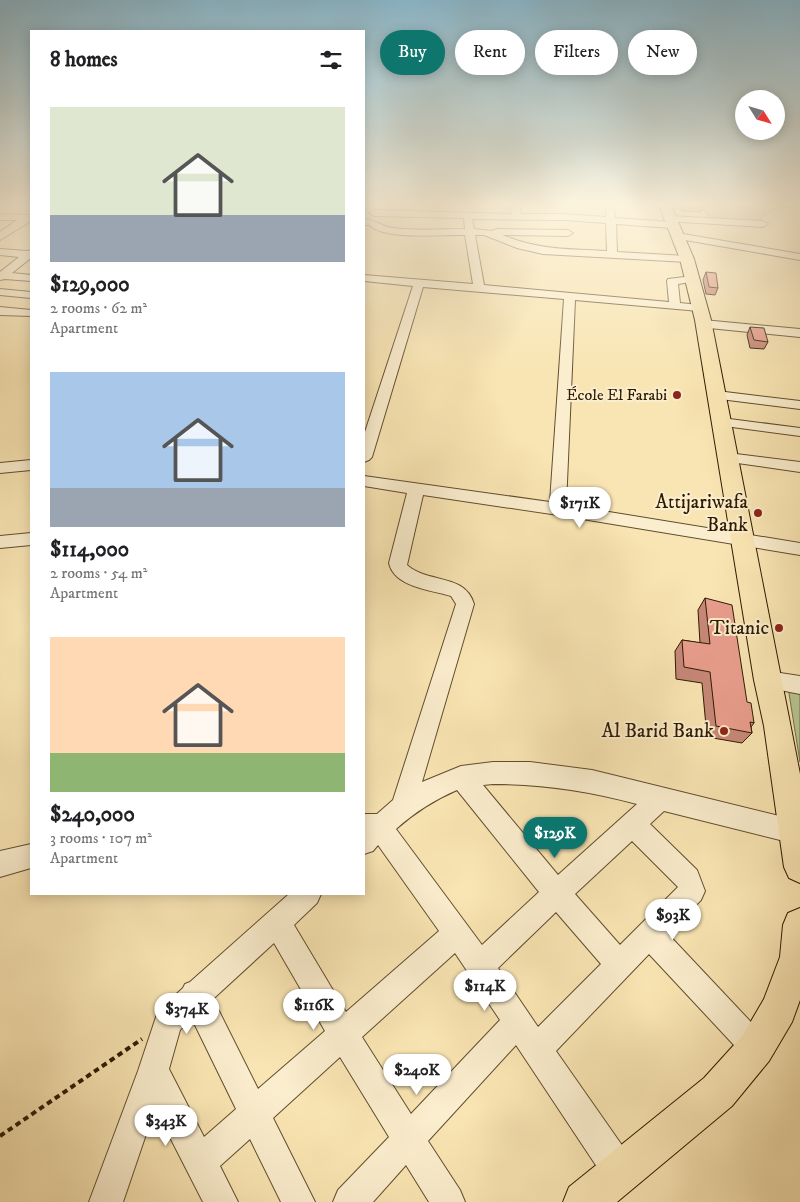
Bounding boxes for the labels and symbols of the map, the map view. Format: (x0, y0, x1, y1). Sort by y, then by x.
north arrow (735, 90, 785, 140)
place label: École El Farabi (566, 385, 667, 405)
marker: École El Farabi (671, 389, 683, 401)
pin: $171K (545, 486, 615, 529)
place label: Attijariwafa Bank (655, 490, 748, 538)
marker: Attijariwafa Bank (752, 507, 764, 519)
place label: Titanic (710, 616, 769, 641)
marker: Titanic (773, 622, 785, 634)
place label: Al Barid Bank (601, 719, 714, 744)
marker: Al Barid Bank (718, 725, 730, 737)
pin: $129K (520, 816, 590, 859)
pin: $93K (643, 898, 703, 941)
pin: $114K (450, 970, 520, 1012)
pin: $116K (279, 988, 349, 1031)
pin: $374K (152, 992, 222, 1035)
pin: $240K (382, 1054, 452, 1096)
pin: $343K (131, 1104, 201, 1147)

